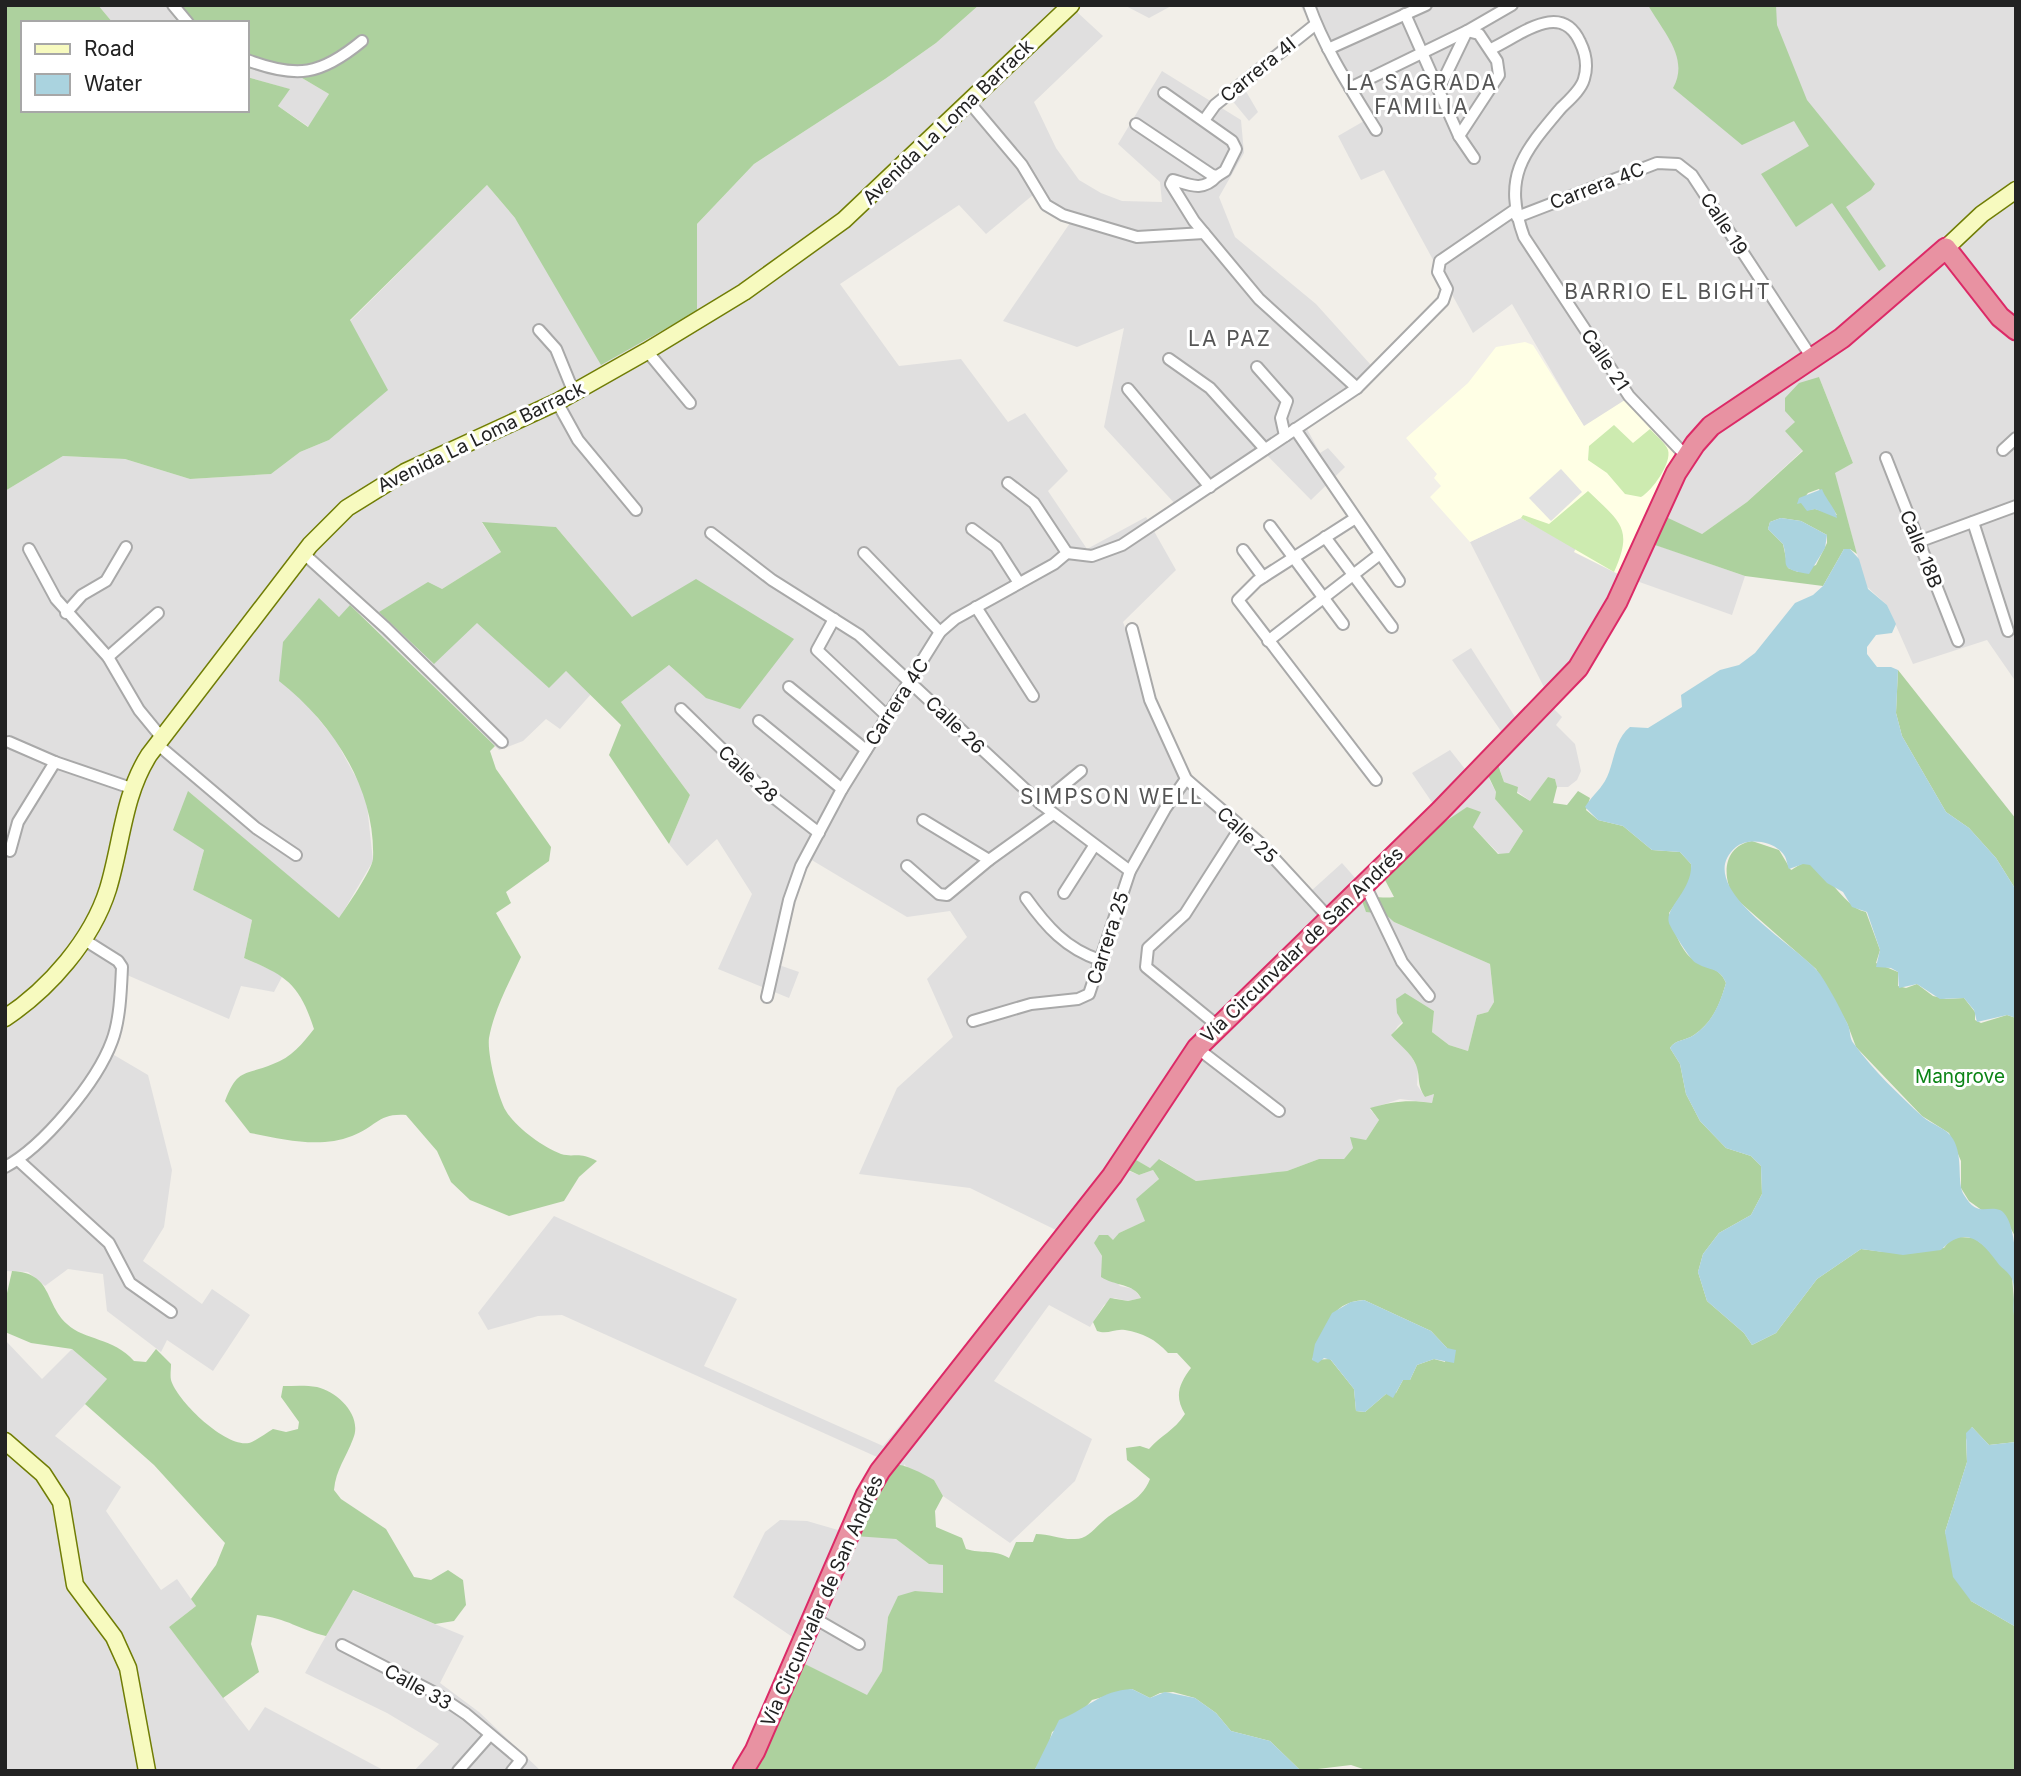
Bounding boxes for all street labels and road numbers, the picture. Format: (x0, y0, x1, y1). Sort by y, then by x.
street label: Carrera 4I (1216, 33, 1300, 107)
street label: Avenida La Loma Barrack (858, 34, 1038, 209)
street label: Carrera 4C (1547, 157, 1647, 215)
street label: Calle 19 (1695, 189, 1753, 259)
street label: Calle 21 (1576, 325, 1634, 395)
street label: Avenida La Loma Barrack (374, 376, 589, 497)
street label: Calle 18B (1895, 507, 1947, 591)
street label: Carrera 4C (860, 654, 934, 750)
street label: Calle 26 (921, 691, 989, 759)
street label: Calle 28 (713, 741, 783, 807)
street label: Calle 25 (1212, 802, 1282, 868)
street label: Vía Circunvalar de San Andrés (1196, 842, 1408, 1048)
street label: Carrera 25 (1082, 889, 1134, 987)
street label: Vía Circunvalar de San Andrés (756, 1472, 888, 1730)
street label: Calle 33 (380, 1659, 456, 1715)

